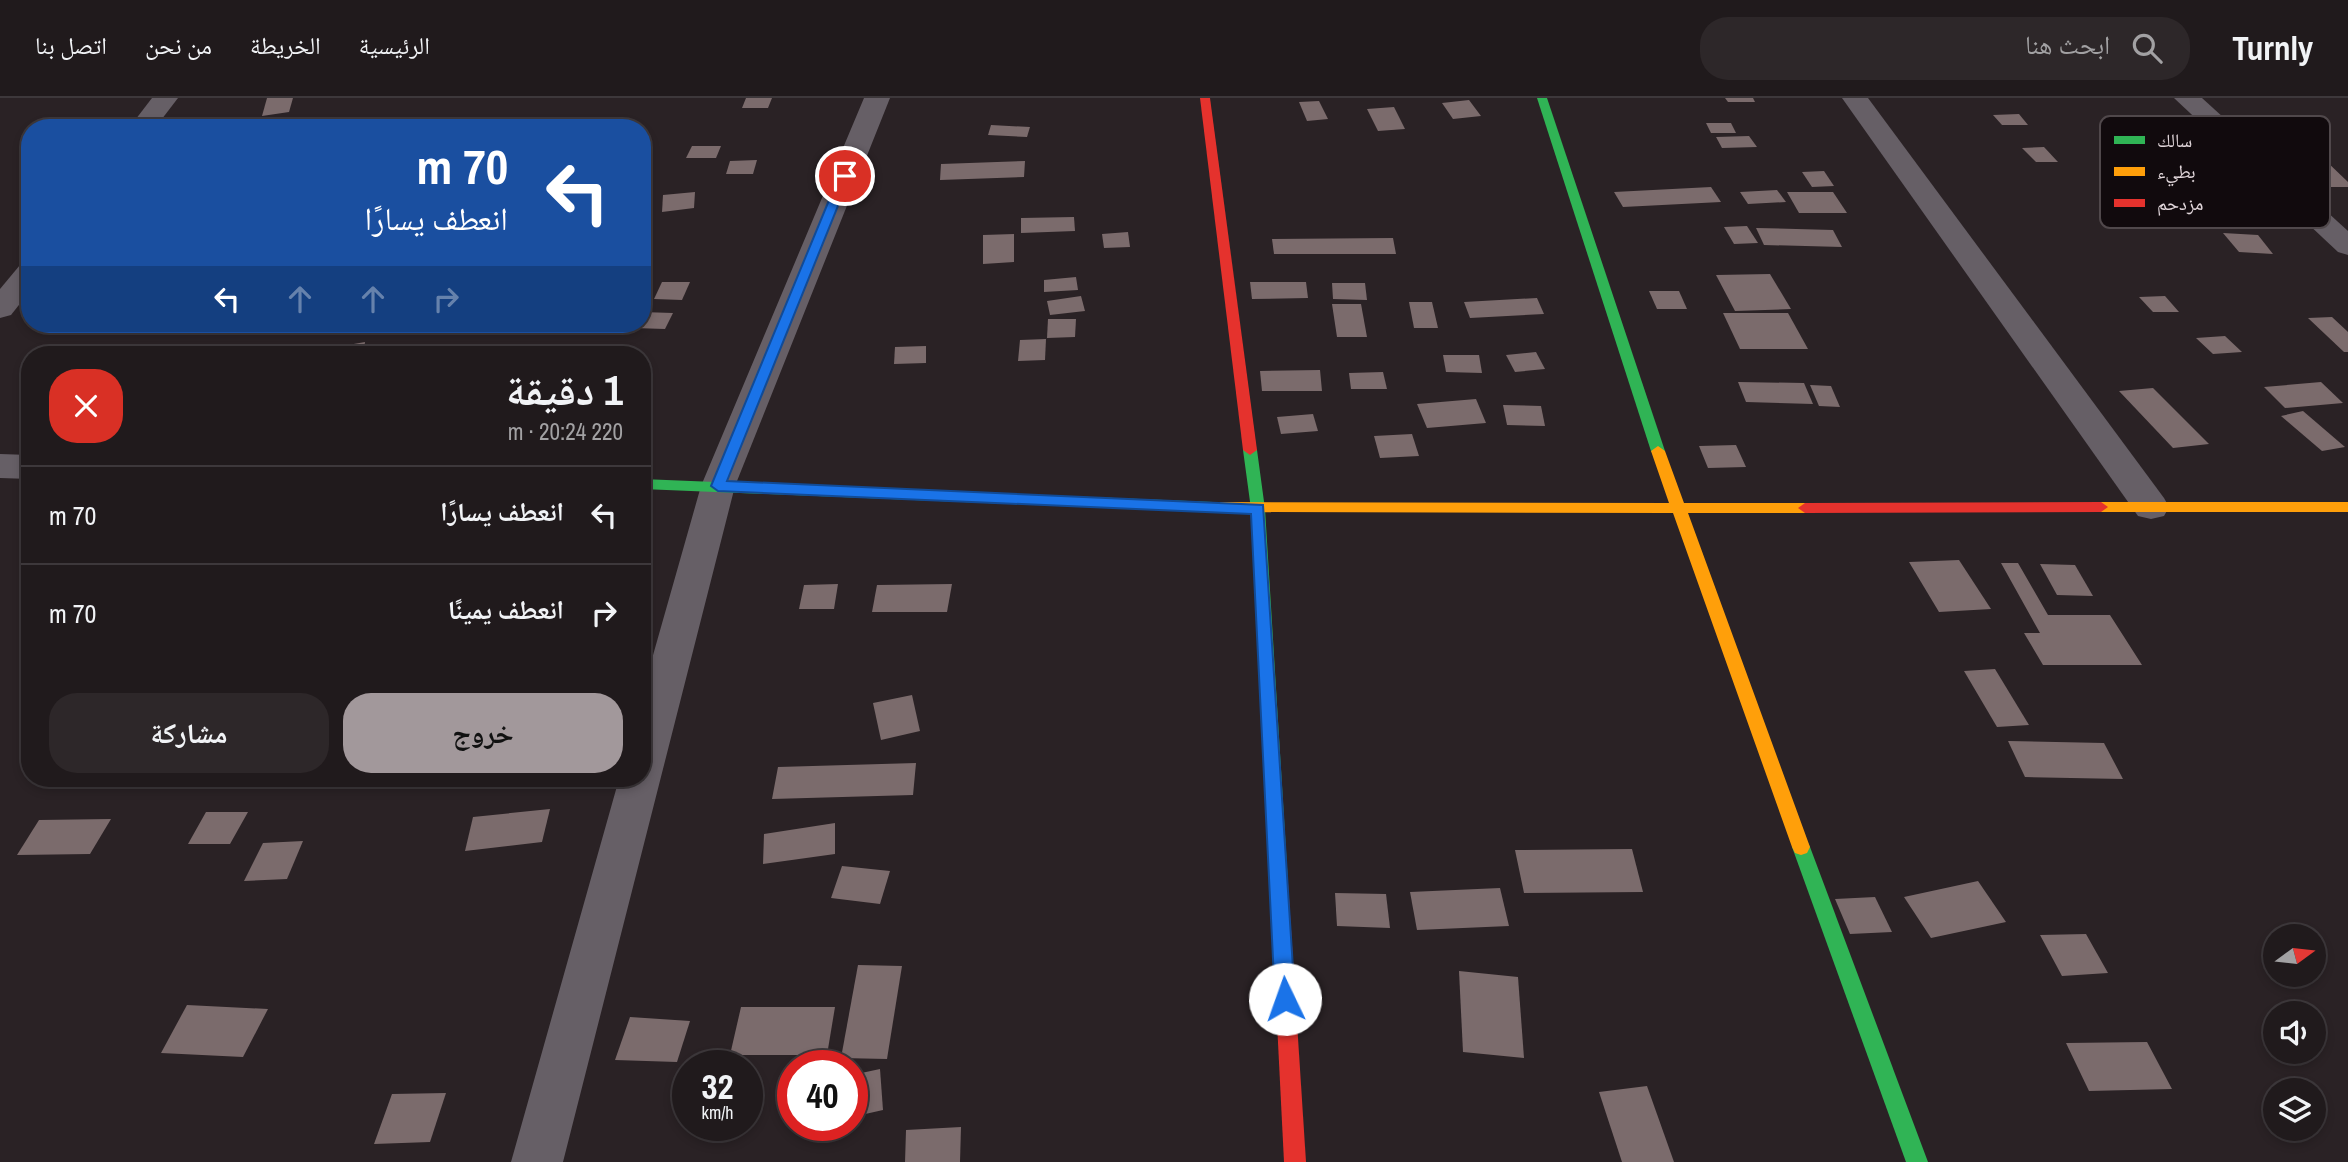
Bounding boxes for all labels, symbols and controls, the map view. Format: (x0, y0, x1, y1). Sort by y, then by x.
search box (1700, 17, 2190, 80)
text: Turnly (2232, 26, 2313, 70)
text: ابحث هنا (2025, 27, 2110, 62)
text: اتصل بنا (35, 29, 107, 61)
text: من نحن (145, 29, 212, 61)
text: الخريطة (250, 29, 321, 61)
text: الرئيسية (359, 29, 430, 61)
icon: search (2128, 29, 2166, 67)
legend (2100, 116, 2330, 228)
text: سالك (2157, 127, 2192, 153)
text: 70 m (416, 133, 508, 199)
pin (815, 146, 875, 206)
icon: left (532, 147, 623, 238)
icon: arrive (826, 157, 864, 195)
text: بطيء (2157, 158, 2196, 187)
text: مزدحم (2157, 190, 2203, 216)
text: انعطف يسارًا (365, 197, 508, 240)
icon: left (208, 280, 246, 318)
icon: ahead (281, 280, 319, 318)
icon: ahead (354, 280, 392, 318)
icon: right (427, 280, 465, 318)
text: 1 دقيقة (506, 362, 623, 418)
button: close (49, 369, 123, 443)
text: 220 m · 20:24 (508, 416, 623, 447)
text: انعطف يسارًا (440, 494, 564, 529)
icon: left (585, 496, 623, 534)
text: 70 m (49, 498, 96, 533)
text: انعطف يمينًا (448, 592, 564, 627)
icon: right (585, 594, 623, 632)
text: 70 m (49, 596, 96, 631)
button: مشاركة (49, 693, 329, 773)
button: خروج (343, 693, 623, 773)
north arrow (2263, 924, 2326, 987)
map controls (2263, 924, 2326, 1141)
position arrow (1248, 962, 1322, 1036)
button: sound (2263, 1001, 2326, 1064)
speed limit sign: 40 (777, 1050, 868, 1141)
text: 32 (702, 1063, 733, 1110)
button: layers (2263, 1078, 2326, 1141)
text: km/h (702, 1100, 734, 1125)

